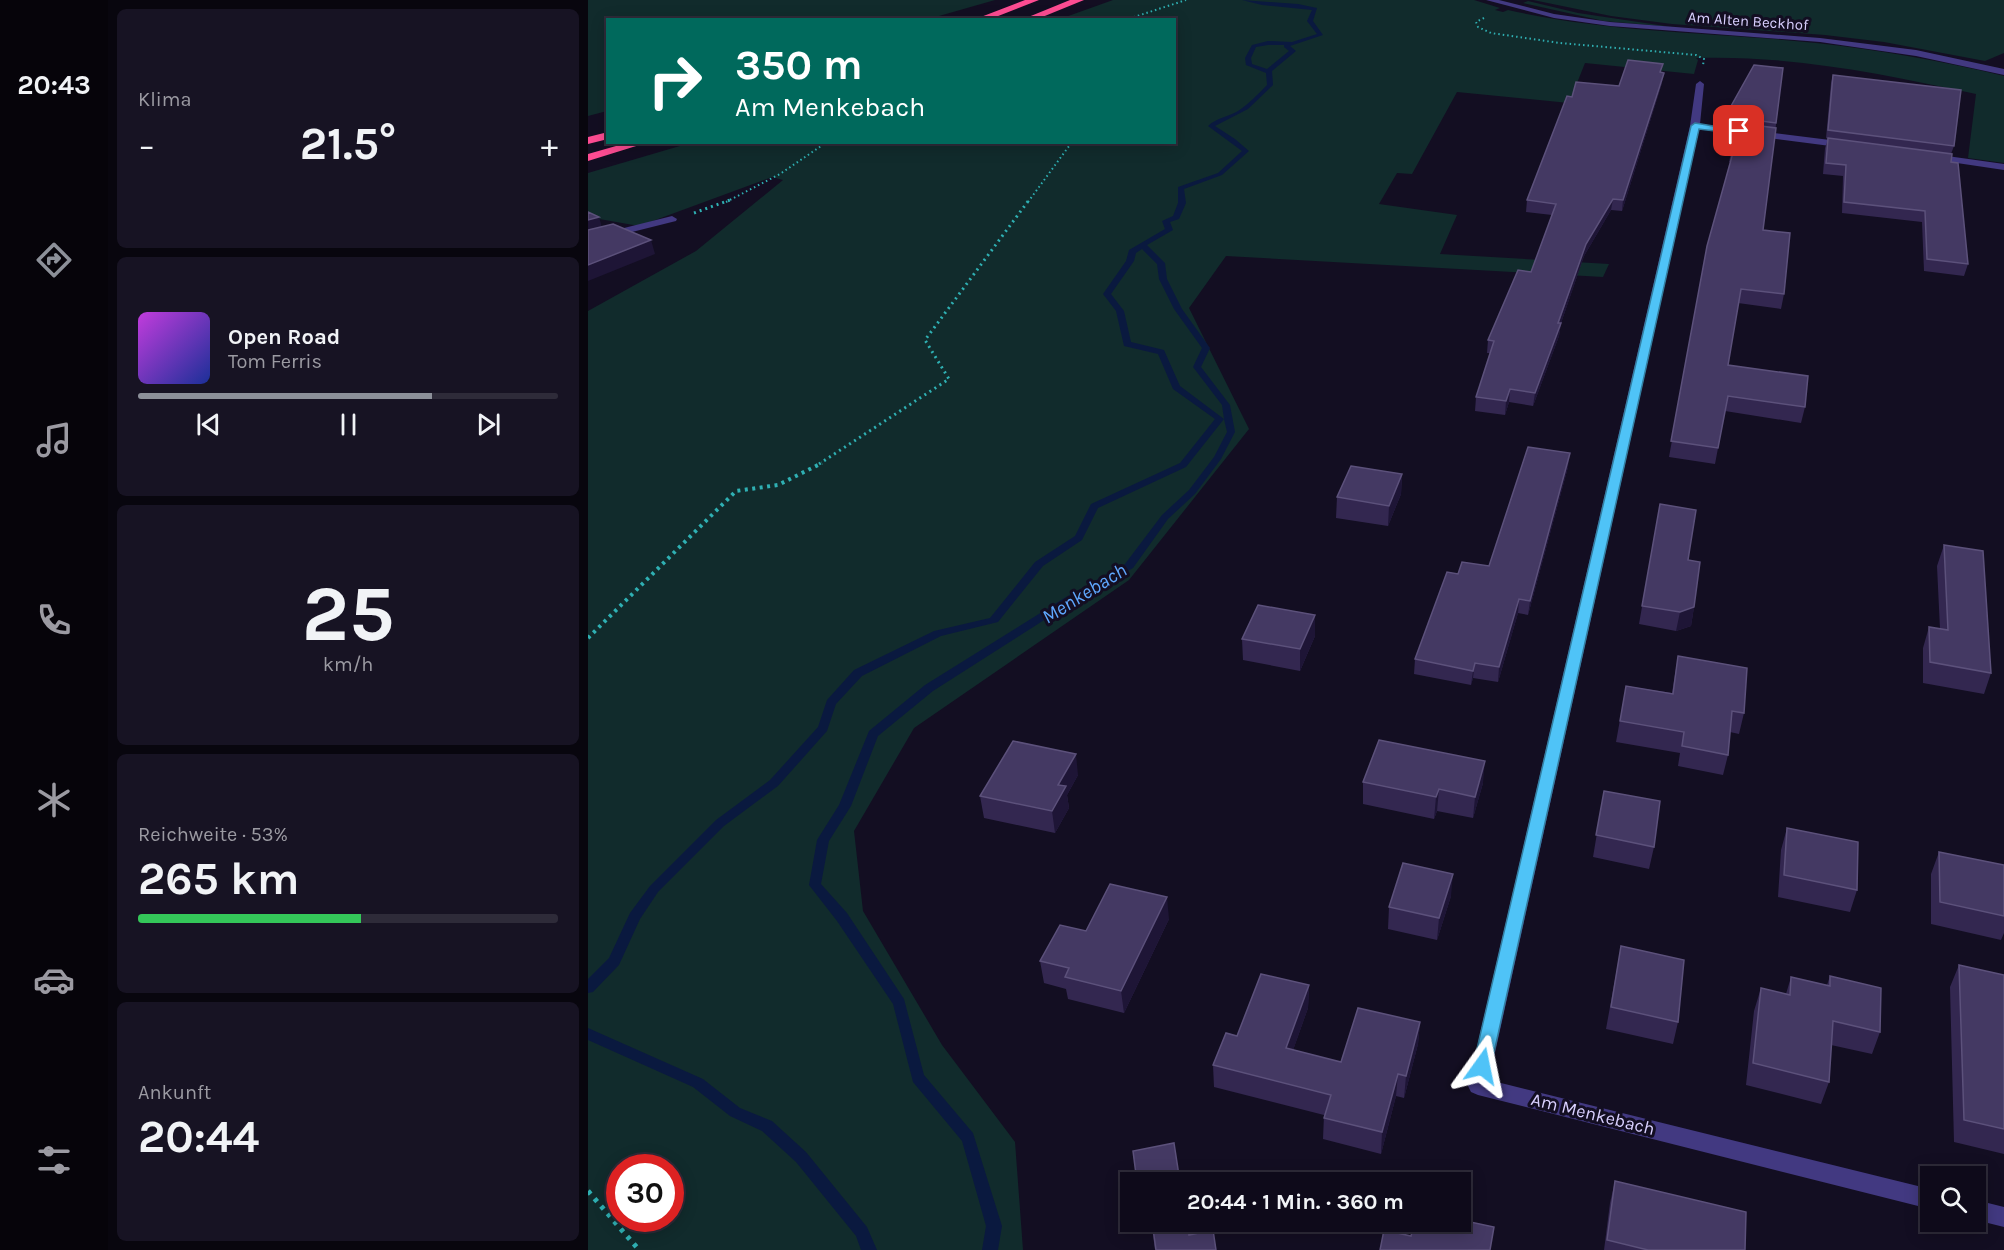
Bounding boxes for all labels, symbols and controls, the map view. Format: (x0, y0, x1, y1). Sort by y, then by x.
street label: Am Alten Beckhof (1687, 8, 1810, 34)
text: 350 m (735, 40, 863, 90)
icon: right (636, 42, 714, 120)
text: 20:43 (17, 69, 91, 101)
text: Klima (138, 88, 191, 111)
text: Am Menkebach (735, 91, 925, 123)
pin (1713, 105, 1764, 156)
icon: arrive (1722, 114, 1755, 147)
text: 21.5° (300, 118, 396, 170)
text: − (138, 126, 155, 164)
text: + (541, 126, 558, 164)
icon: directions (33, 239, 75, 281)
text: Open Road (228, 324, 340, 350)
text: Tom Ferris (228, 350, 322, 373)
icon: previous (192, 408, 225, 441)
icon: pause (332, 408, 365, 441)
icon: next (472, 408, 505, 441)
icon: music (33, 419, 75, 461)
water label: Menkebach (1038, 558, 1131, 628)
text: 25 (302, 568, 394, 660)
icon: phone (33, 599, 75, 641)
text: km/h (323, 653, 373, 676)
icon: climate (33, 779, 75, 821)
text: Reichweite · 53% (138, 823, 288, 846)
text: 265 km (138, 853, 299, 905)
icon: car (33, 959, 75, 1001)
position arrow (1450, 1034, 1514, 1098)
text: Ankunft (138, 1081, 211, 1104)
street label: Am Menkebach (1529, 1088, 1657, 1140)
text: 20:44 (138, 1111, 259, 1163)
icon: filters (33, 1139, 75, 1181)
speed limit sign: 30 (606, 1154, 684, 1232)
map controls (1920, 1166, 1986, 1232)
button: search (1920, 1166, 1986, 1232)
text: 20:44 · 1 Min. · 360 m (1187, 1189, 1404, 1215)

